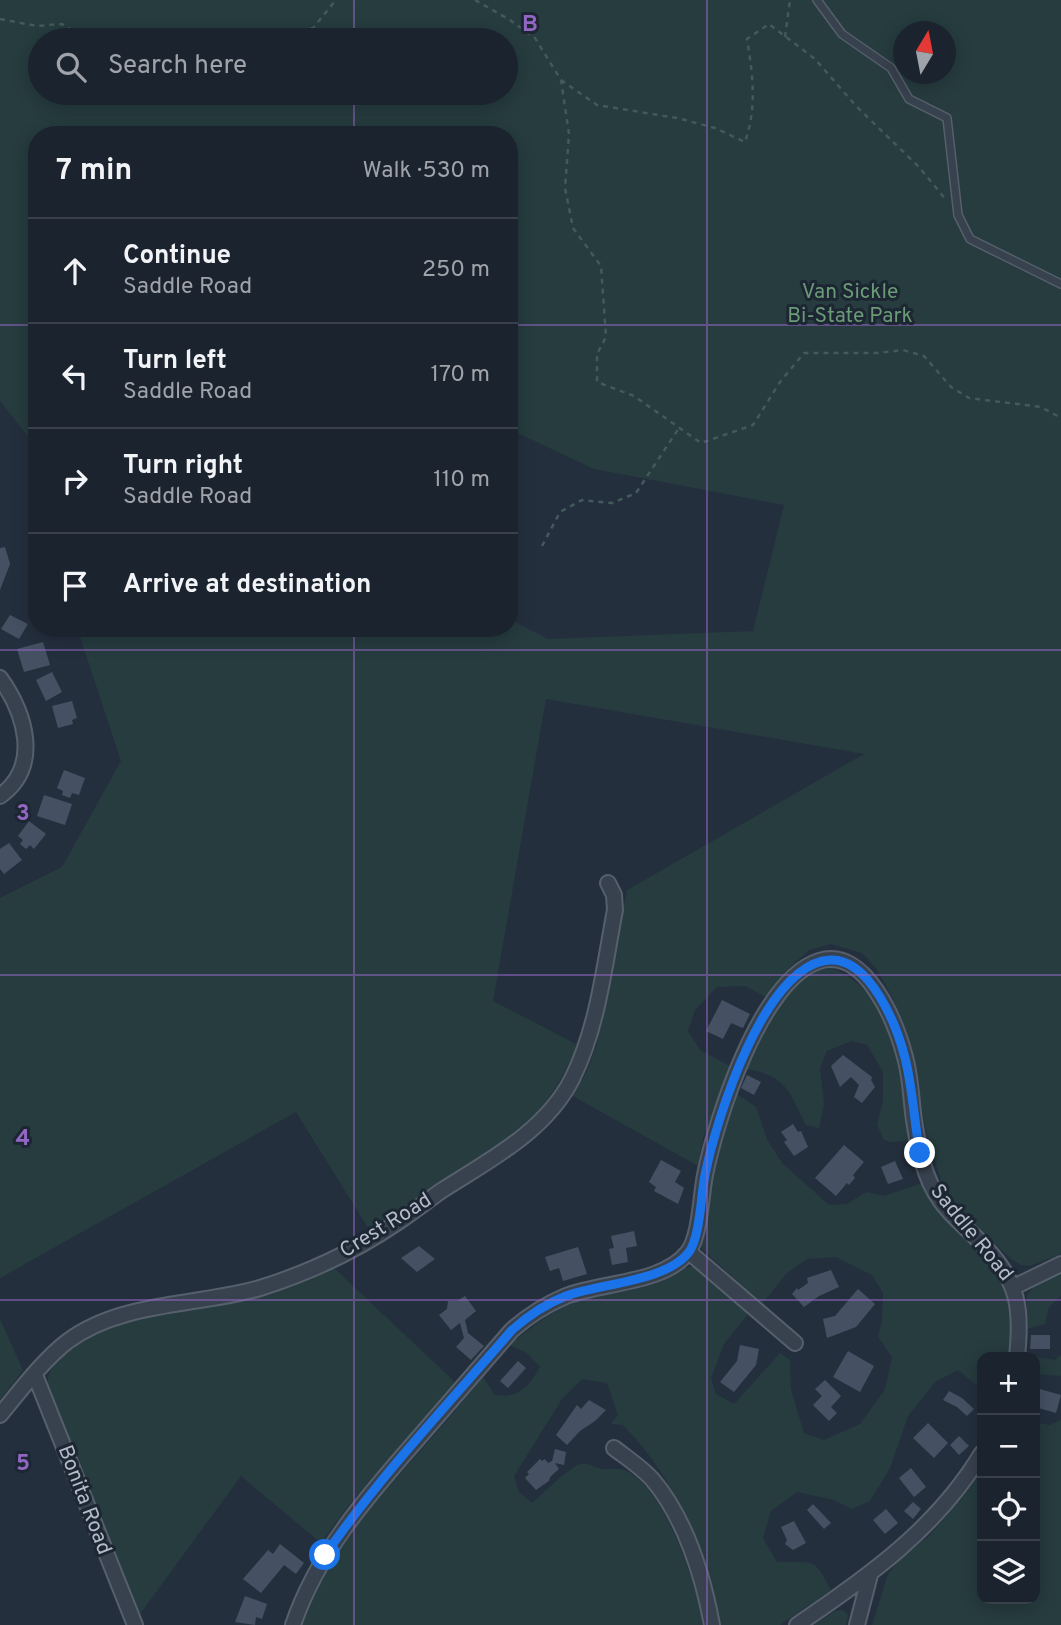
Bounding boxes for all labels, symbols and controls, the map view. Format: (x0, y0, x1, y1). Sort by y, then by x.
text: B (522, 11, 538, 40)
north arrow (893, 21, 956, 84)
search box (28, 28, 518, 105)
icon: search (52, 48, 90, 86)
text: Search here (108, 50, 247, 83)
text: 7 min (56, 153, 132, 190)
text: Walk · 530 m (363, 157, 490, 186)
text: Continue (123, 240, 231, 273)
icon: ahead (56, 252, 94, 290)
text: 250 m (422, 256, 490, 285)
text: Saddle Road (123, 273, 252, 302)
park label: Van Sickle Bi-State Park (787, 279, 913, 330)
text: Turn left (123, 345, 227, 378)
icon: left (56, 357, 94, 395)
text: 170 m (431, 361, 490, 390)
text: Saddle Road (123, 378, 252, 407)
text: Turn right (123, 450, 243, 483)
icon: right (56, 462, 94, 500)
text: 110 m (433, 466, 490, 495)
text: Saddle Road (123, 483, 252, 512)
icon: arrive (56, 567, 94, 605)
text: Arrive at destination (123, 569, 371, 602)
text: 3 (16, 800, 30, 829)
text: 4 (16, 1125, 30, 1154)
route end (904, 1137, 935, 1168)
street label: Saddle Road (923, 1179, 1019, 1287)
street label: Crest Road (335, 1187, 437, 1265)
map controls (977, 1352, 1040, 1604)
button: + (977, 1352, 1040, 1415)
button: − (977, 1415, 1040, 1478)
street label: Bonita Road (51, 1441, 117, 1559)
text: 5 (16, 1450, 30, 1479)
button: locate (977, 1478, 1040, 1541)
route start (309, 1539, 340, 1570)
button: layers (977, 1541, 1040, 1604)

